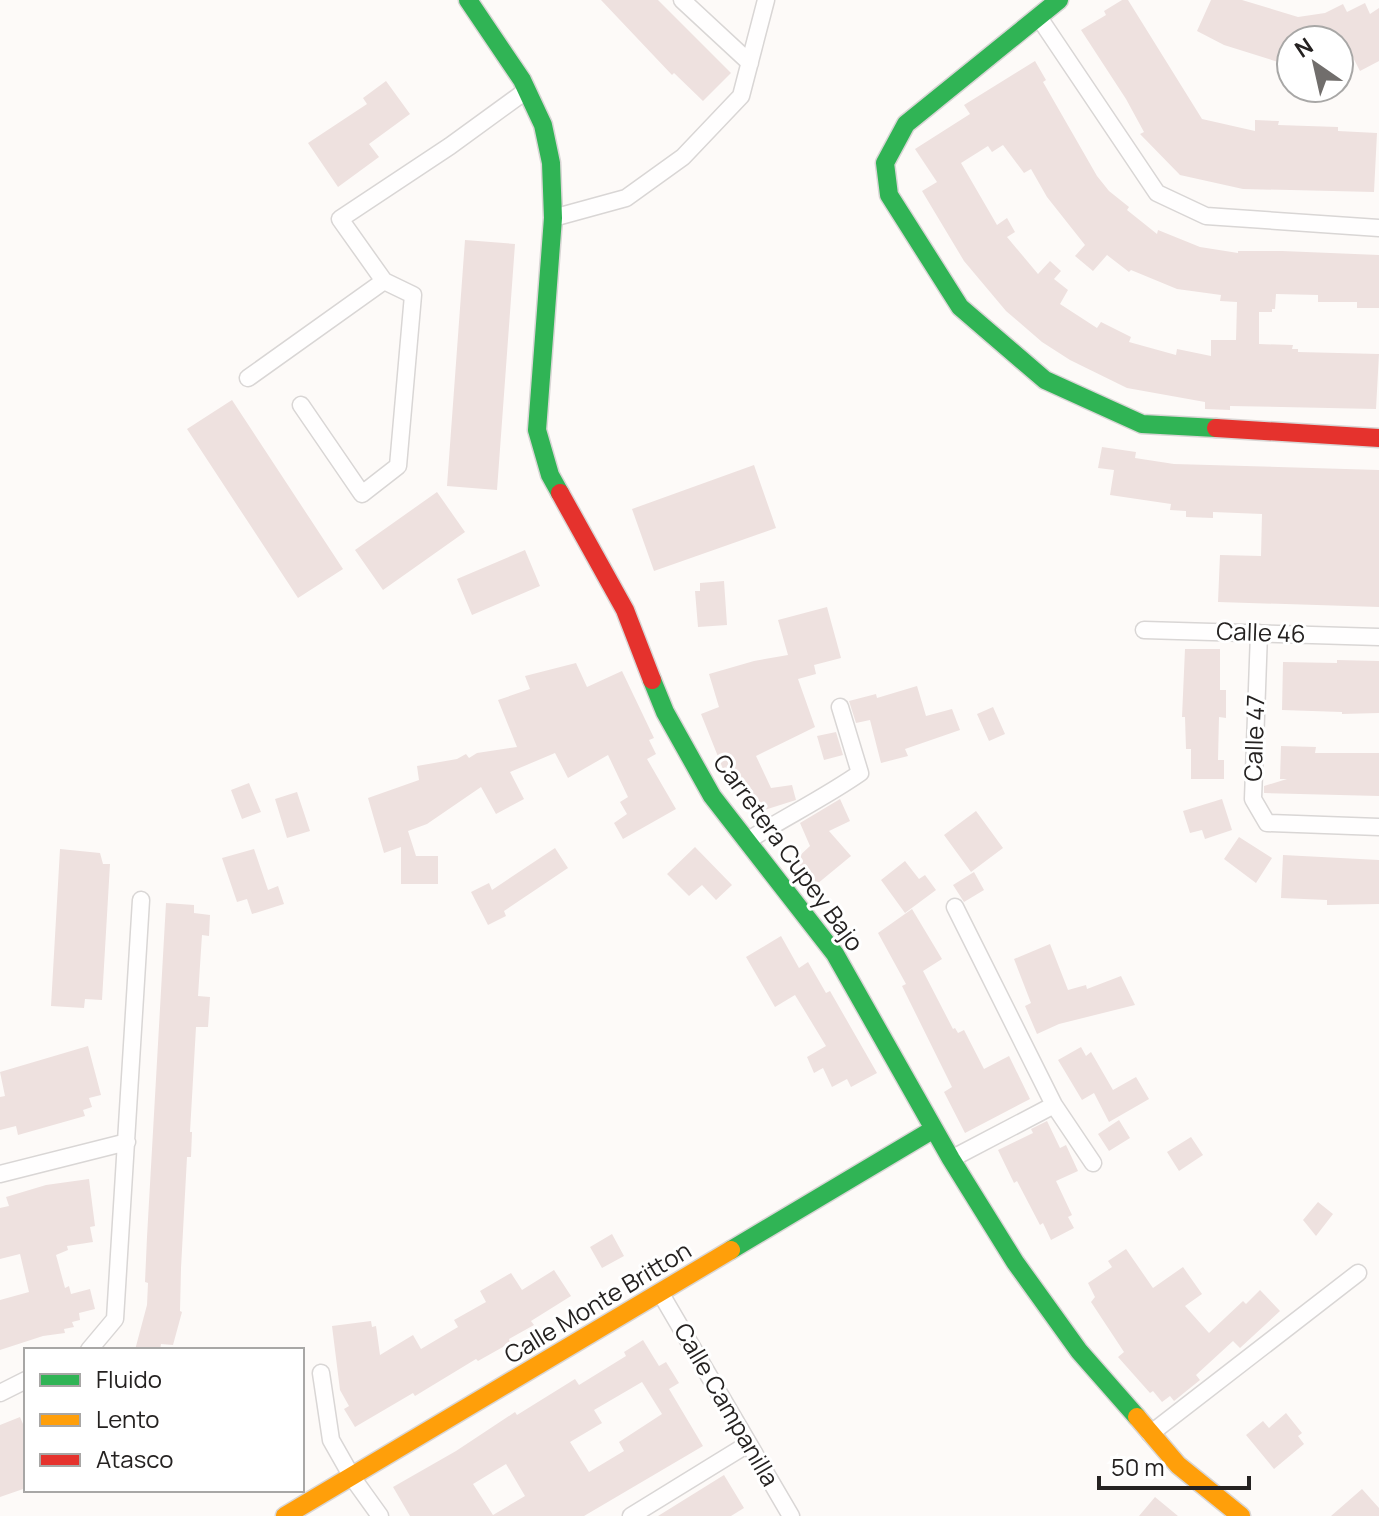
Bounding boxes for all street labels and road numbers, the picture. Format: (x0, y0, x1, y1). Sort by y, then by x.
street label: Calle 46 (1216, 613, 1306, 650)
street label: Calle 47 (1235, 694, 1272, 782)
street label: Carretera Cupey Bajo (706, 747, 872, 957)
street label: Calle Monte Britton (498, 1233, 697, 1371)
street label: Calle Campanilla (667, 1317, 787, 1492)

